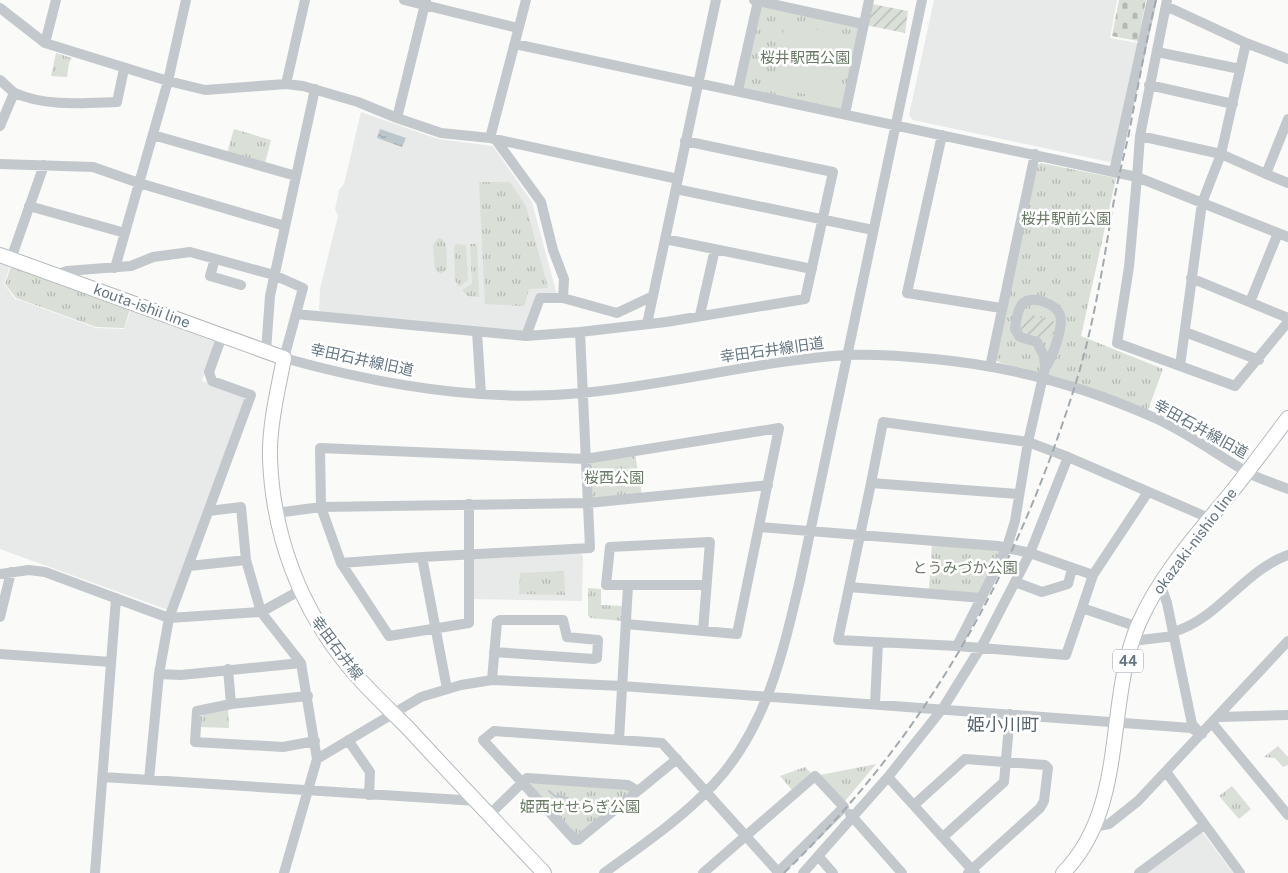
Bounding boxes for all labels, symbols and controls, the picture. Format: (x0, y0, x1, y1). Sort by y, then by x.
park label: 桜井駅西公園 (760, 49, 850, 66)
park label: 桜井駅前公園 (1021, 210, 1111, 227)
street label: kouta-ishii line (92, 280, 193, 331)
street label: 幸田石井線旧道 (719, 334, 825, 365)
street label: 幸田石井線旧道 (309, 340, 415, 379)
street label: 幸田石井線旧道 (1151, 396, 1251, 461)
park label: 桜西公園 (584, 469, 644, 486)
street label: okazaki-nishio line (1149, 484, 1240, 597)
park label: とうみづか公園 (912, 559, 1018, 576)
street label: 幸田石井線 (308, 613, 367, 683)
road number: 44 (1113, 649, 1143, 672)
district label: 姫小川町 (967, 714, 1039, 735)
park label: 姫西せせらぎ公園 (520, 798, 640, 815)

